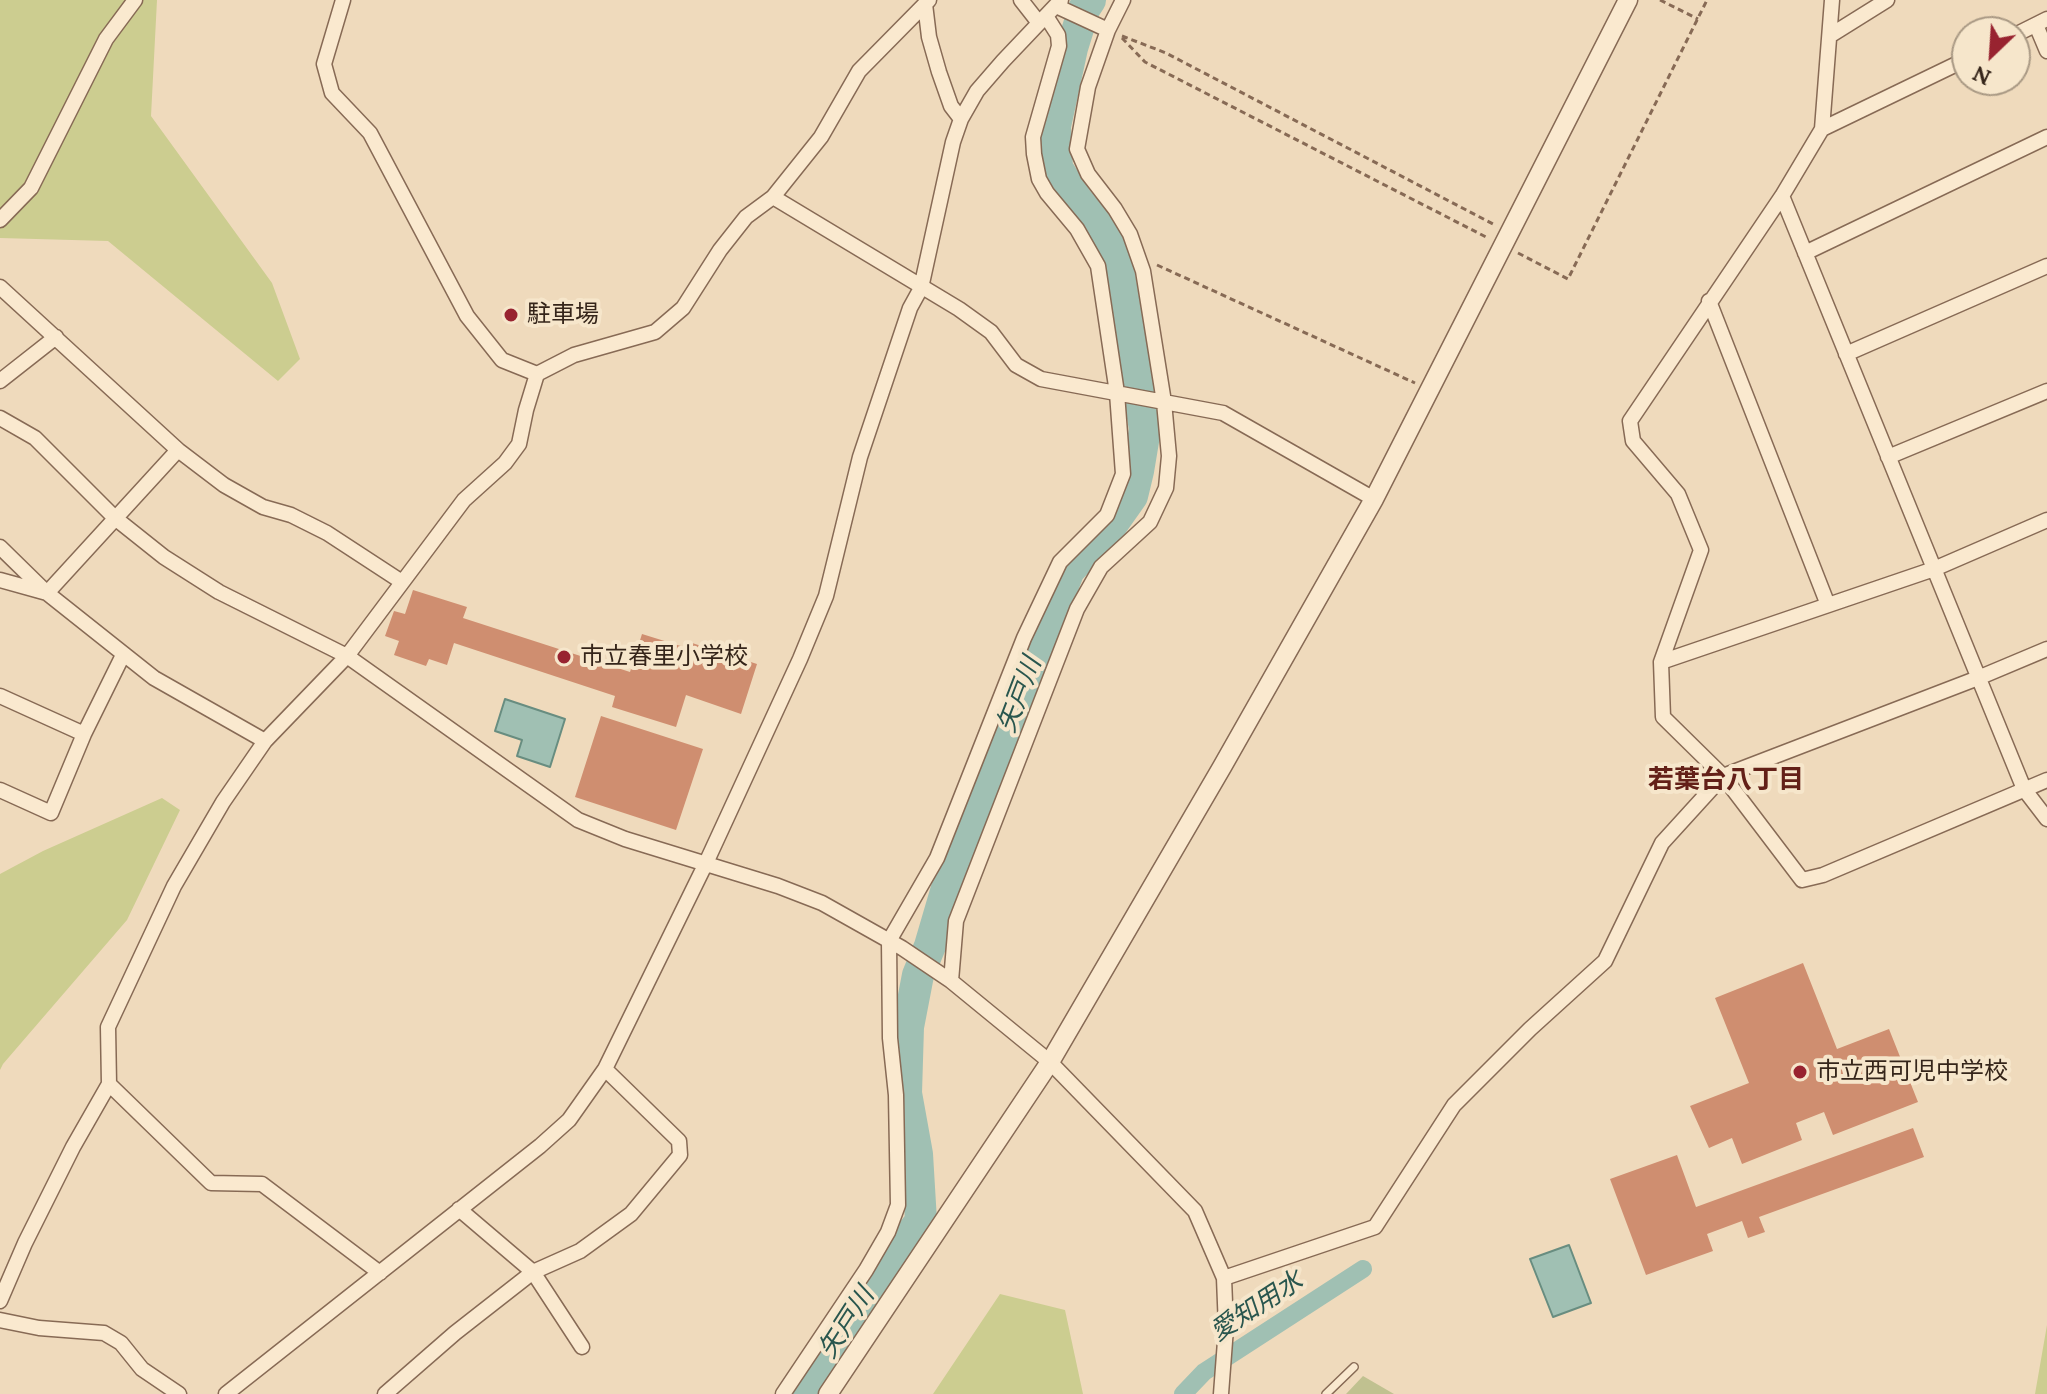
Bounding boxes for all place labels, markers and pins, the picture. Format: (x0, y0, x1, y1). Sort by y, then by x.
place label: 駐車場 (527, 301, 599, 329)
marker: 駐車場 (502, 306, 520, 324)
place label: 市立春里小学校 (580, 643, 748, 671)
marker: 市立春里小学校 (555, 648, 573, 666)
place label: 市立西可児中学校 (1816, 1058, 2008, 1086)
marker: 市立西可児中学校 (1791, 1063, 1809, 1081)

